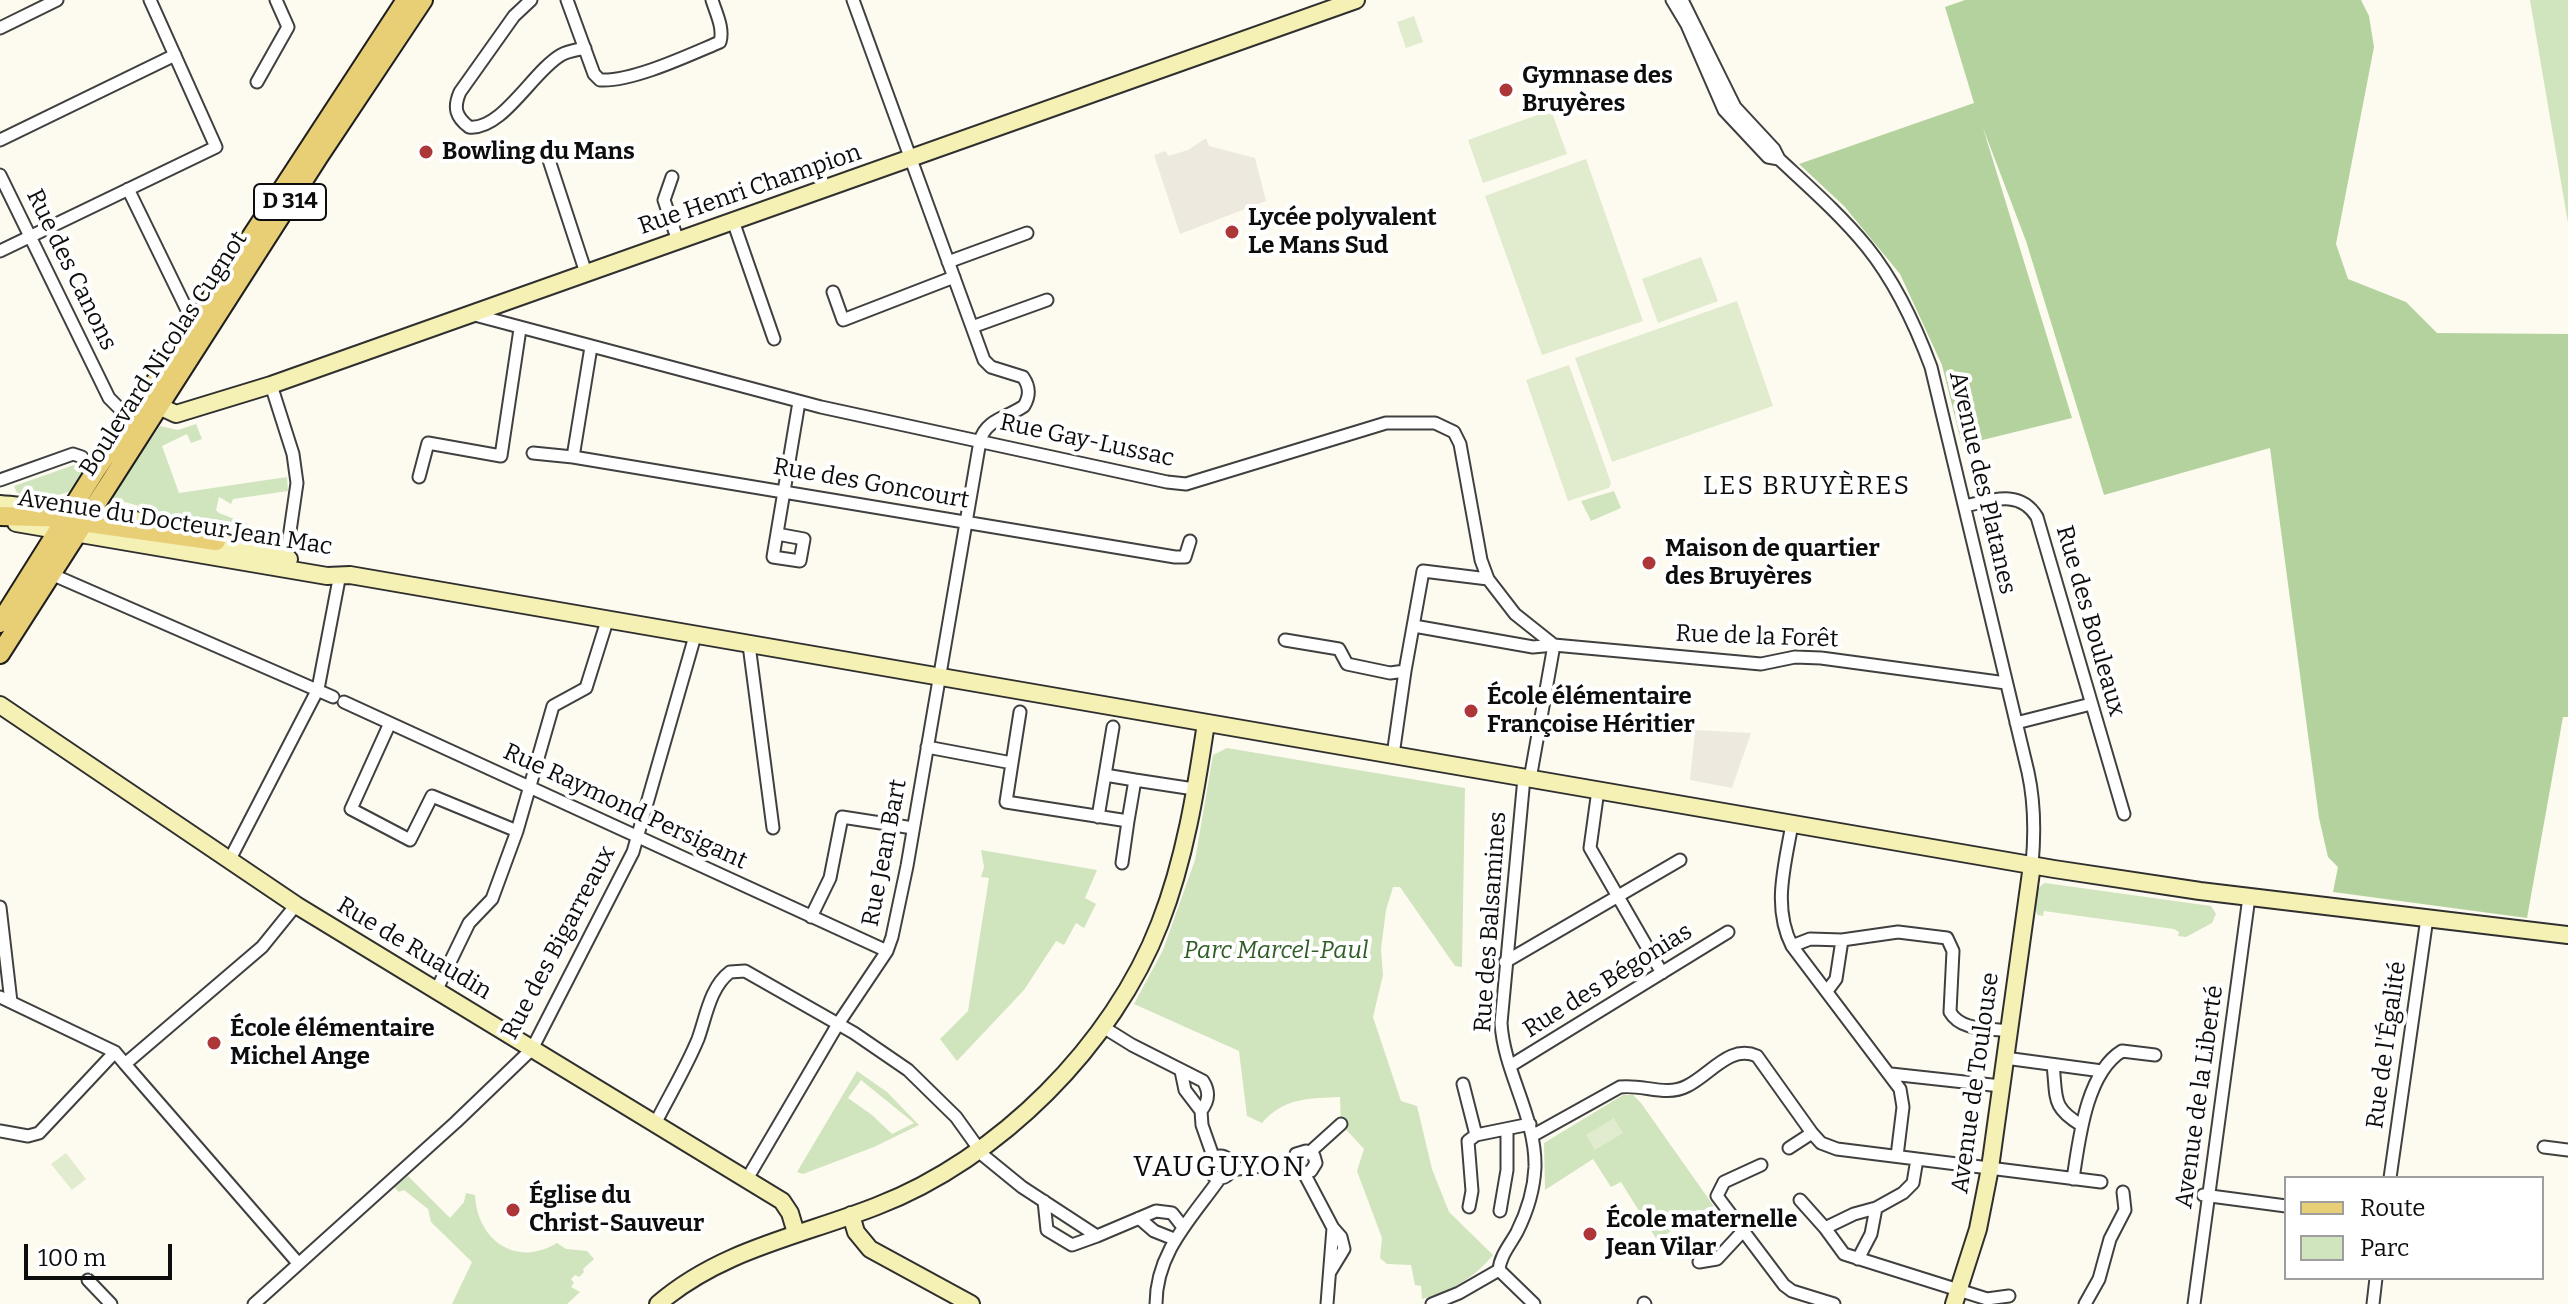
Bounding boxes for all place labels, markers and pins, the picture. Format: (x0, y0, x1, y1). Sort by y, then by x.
place label: Gymnase des Bruyères (1522, 62, 1673, 118)
marker: Gymnase des Bruyères (1497, 81, 1515, 99)
place label: Bowling du Mans (442, 138, 635, 166)
marker: Bowling du Mans (417, 143, 435, 161)
place label: Lycée polyvalent Le Mans Sud (1248, 204, 1437, 260)
marker: Lycée polyvalent Le Mans Sud (1223, 223, 1241, 241)
place label: Maison de quartier des Bruyères (1665, 535, 1880, 591)
marker: Maison de quartier des Bruyères (1640, 554, 1658, 572)
place label: École élémentaire Françoise Héritier (1487, 683, 1695, 739)
marker: École élémentaire Françoise Héritier (1462, 702, 1480, 720)
place label: École élémentaire Michel Ange (230, 1015, 435, 1071)
marker: École élémentaire Michel Ange (205, 1034, 223, 1052)
place label: Église du Christ-Sauveur (529, 1182, 704, 1238)
marker: Église du Christ-Sauveur (504, 1201, 522, 1219)
place label: École maternelle Jean Vilar (1606, 1206, 1797, 1262)
marker: École maternelle Jean Vilar (1581, 1225, 1599, 1243)

